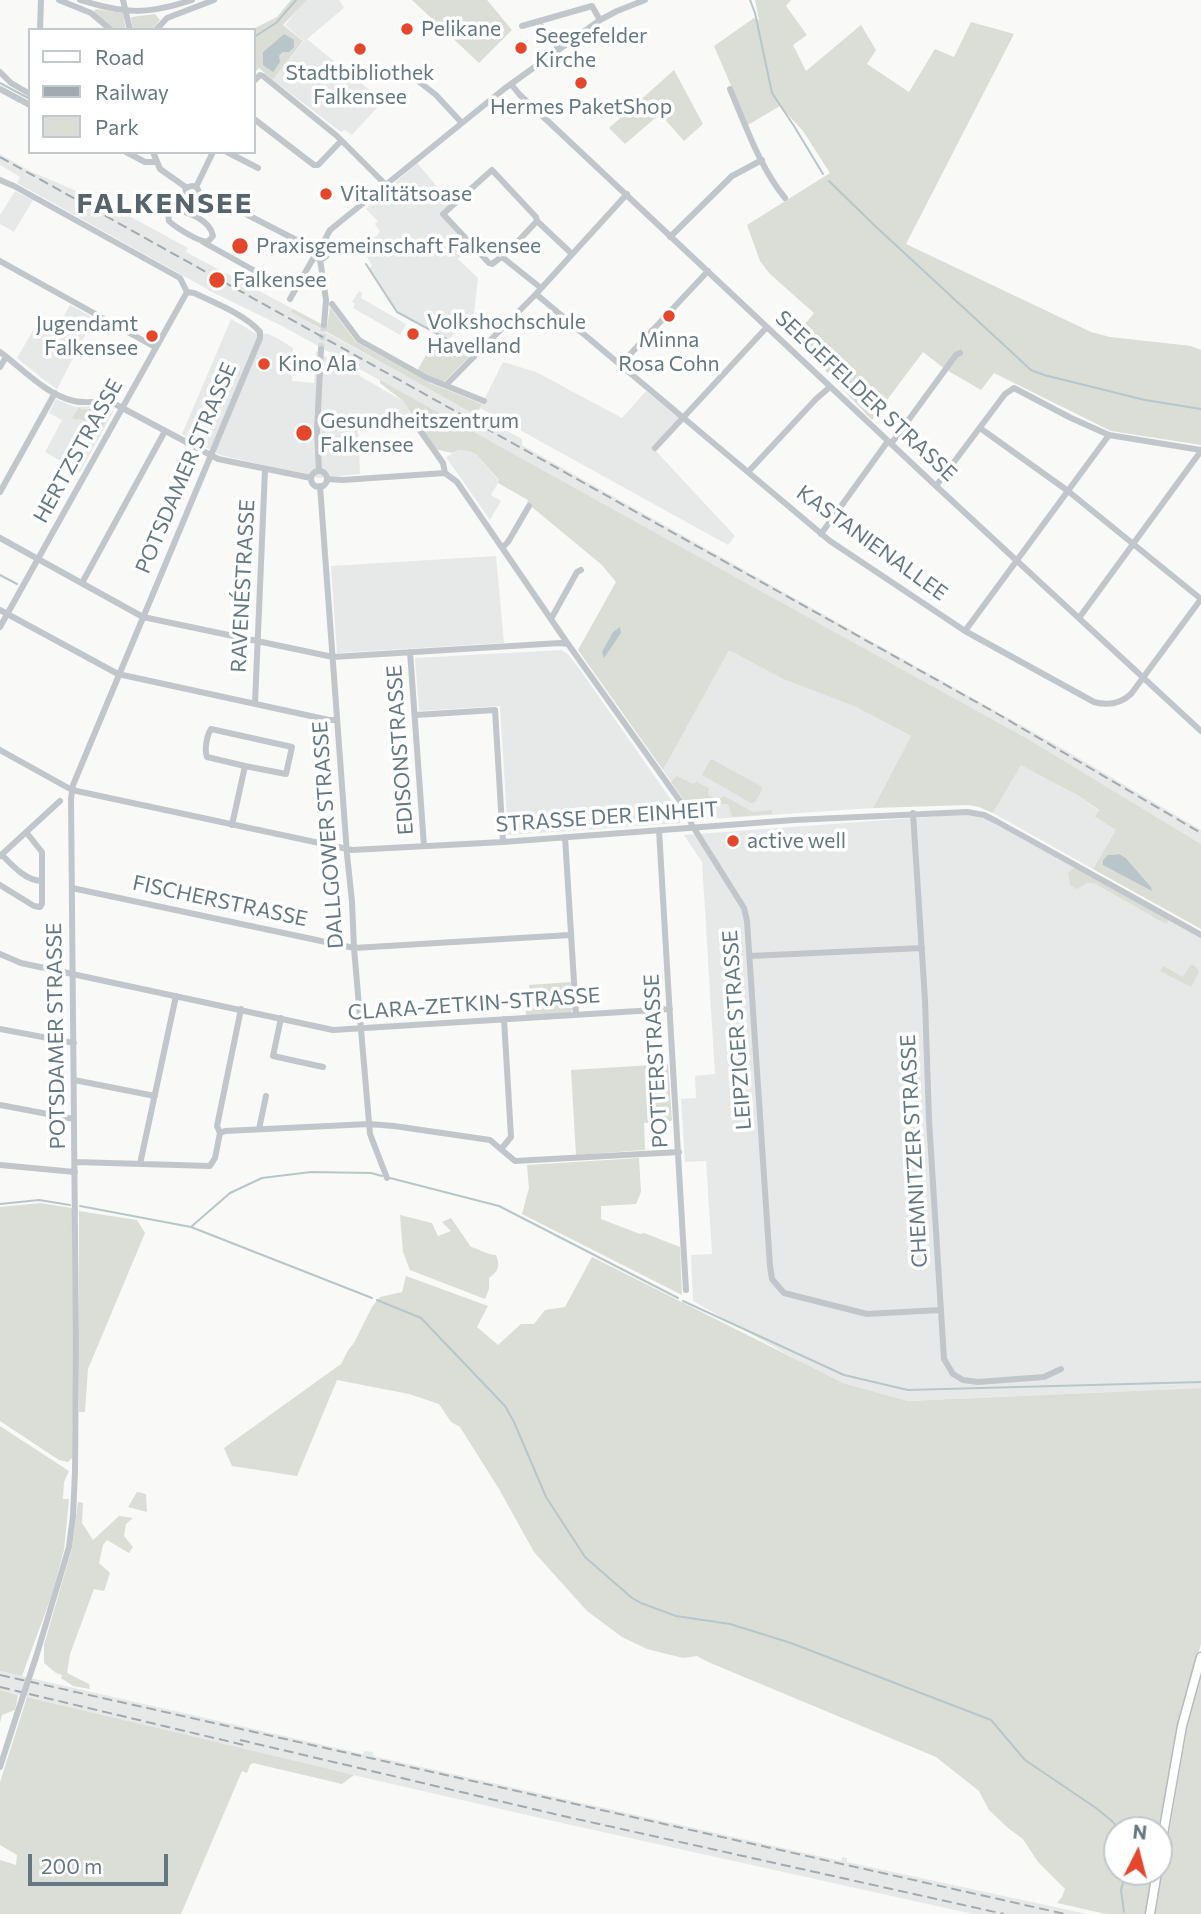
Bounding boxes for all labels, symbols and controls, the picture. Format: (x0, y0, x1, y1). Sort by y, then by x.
place label: Pelikane (421, 16, 501, 42)
marker: Pelikane (399, 21, 415, 37)
place label: Seegefelder Kirche (535, 23, 647, 73)
legend (28, 28, 256, 154)
marker: Seegefelder Kirche (513, 40, 529, 56)
marker: Stadtbibliothek Falkensee (352, 41, 368, 57)
text: Road (95, 44, 144, 69)
place label: Stadtbibliothek Falkensee (286, 60, 434, 110)
marker: Hermes PaketShop (573, 75, 589, 91)
text: Railway (95, 79, 169, 104)
place label: Hermes PaketShop (490, 94, 672, 120)
text: Park (95, 114, 139, 139)
place label: Vitalitätsoase (340, 181, 472, 207)
marker: Vitalitätsoase (318, 186, 334, 202)
district label: FALKENSEE (78, 187, 252, 221)
place label: Praxisgemeinschaft Falkensee (256, 233, 541, 259)
marker: Praxisgemeinschaft Falkensee (230, 236, 250, 256)
place label: Falkensee (233, 267, 327, 293)
marker: Falkensee (207, 270, 227, 290)
street label: SEEGEFELDER STRASSE (770, 305, 962, 487)
marker: Minna Rosa Cohn (661, 308, 677, 324)
place label: Volkshochschule Havelland (427, 309, 586, 359)
place label: Jugendamt Falkensee (36, 311, 138, 361)
marker: Volkshochschule Havelland (405, 326, 421, 342)
place label: Minna Rosa Cohn (618, 327, 720, 377)
marker: Jugendamt Falkensee (144, 328, 160, 344)
place label: Kino Ala (278, 351, 357, 377)
marker: Kino Ala (256, 356, 272, 372)
street label: POTSDAMER STRASSE (130, 359, 242, 577)
street label: HERTZSTRASSE (28, 375, 128, 527)
place label: Gesundheitszentrum Falkensee (320, 408, 519, 458)
marker: Gesundheitszentrum Falkensee (294, 423, 314, 443)
street label: KASTANIENALLEE (792, 480, 952, 606)
street label: RAVENÉSTRASSE (226, 499, 260, 673)
street label: EDISONSTRASSE (381, 664, 419, 836)
street label: DALLGOWER STRASSE (307, 720, 349, 950)
street label: STRASSE DER EINHEIT (495, 797, 719, 837)
place label: active well (747, 828, 846, 854)
marker: active well (725, 833, 741, 849)
street label: FISCHERSTRASSE (130, 870, 310, 932)
street label: POTSDAMER STRASSE (41, 922, 71, 1150)
street label: LEIPZIGER STRASSE (717, 929, 757, 1131)
street label: POTTERSTRASSE (639, 973, 673, 1149)
street label: CLARA-ZETKIN-STRASSE (347, 983, 601, 1025)
street label: CHEMNITZER STRASSE (895, 1034, 933, 1268)
north arrow (1103, 1816, 1173, 1886)
text: N (1132, 1819, 1148, 1844)
scale bar (32, 1840, 172, 1884)
text: 200 m (41, 1853, 102, 1878)

